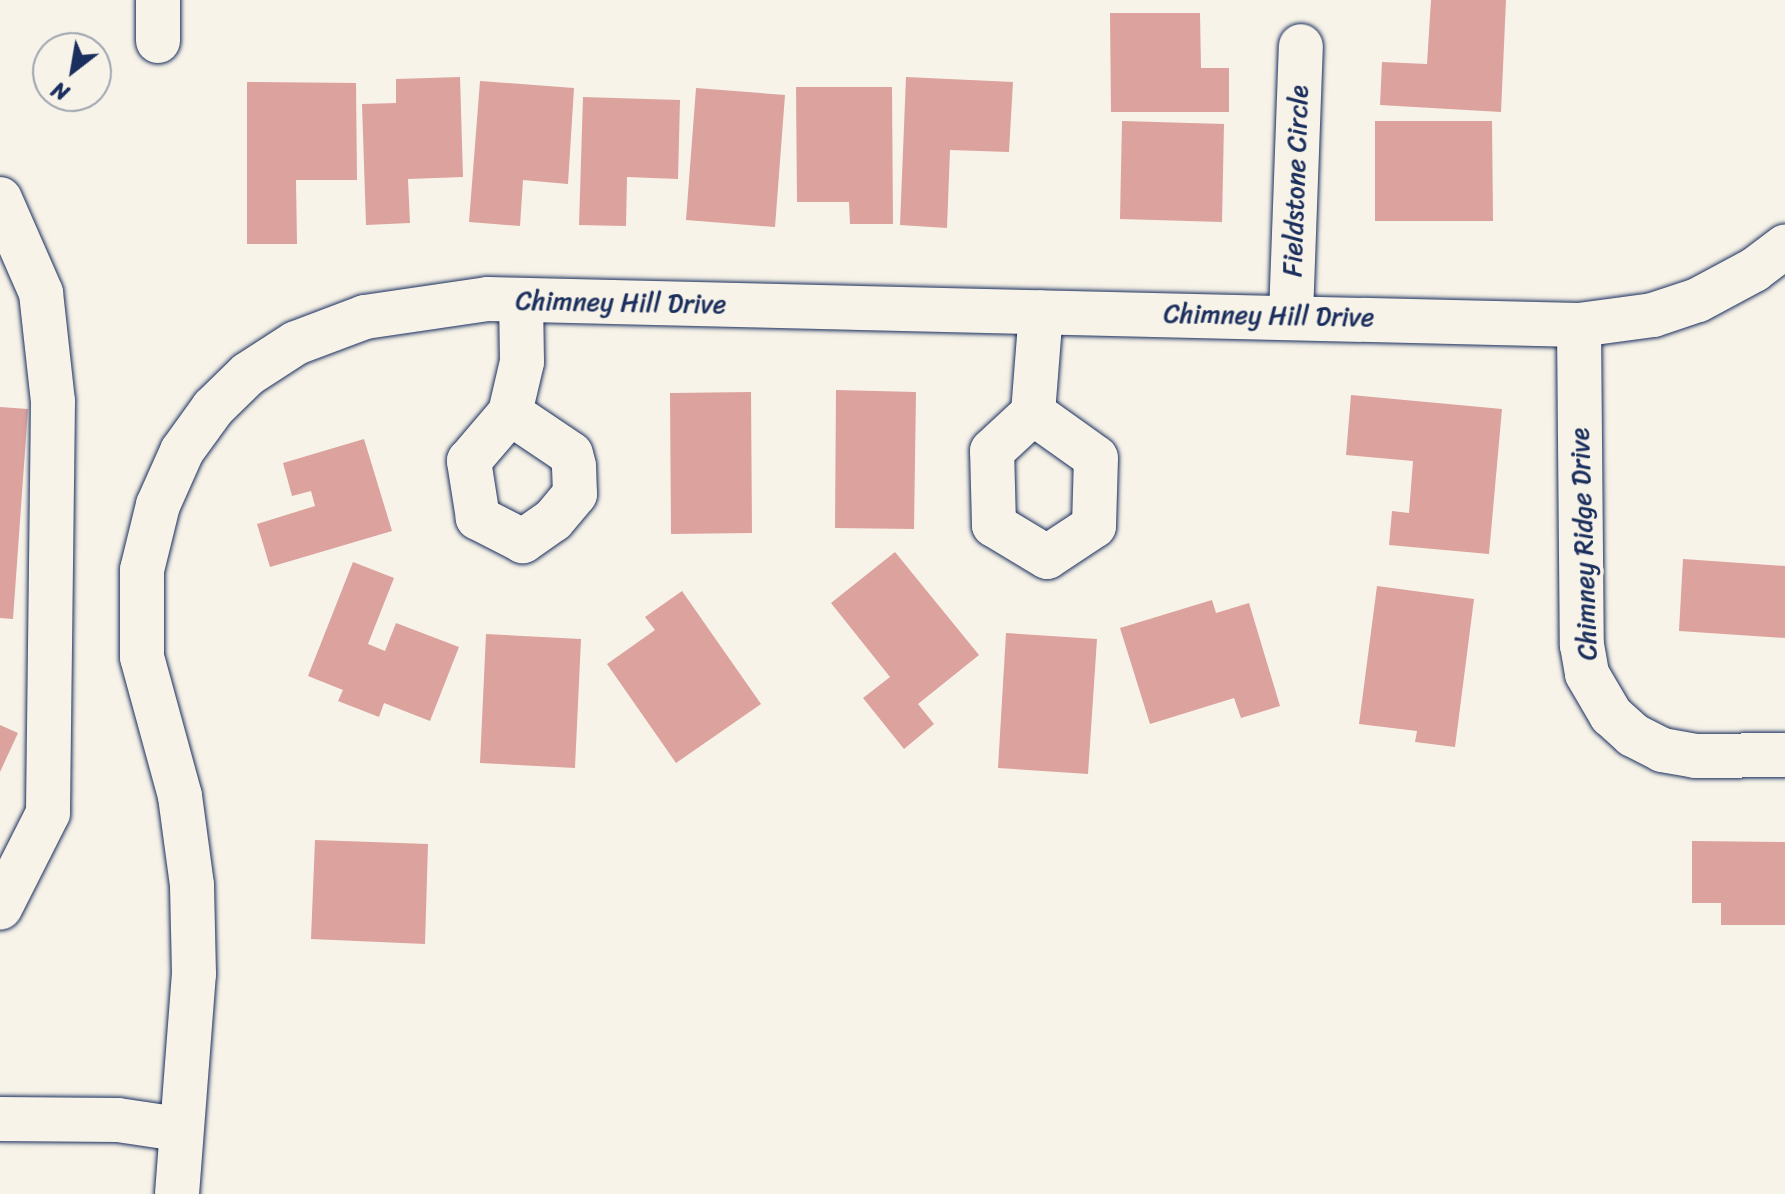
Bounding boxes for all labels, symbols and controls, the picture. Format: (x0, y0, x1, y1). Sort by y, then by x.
north arrow (32, 32, 112, 112)
text: N (44, 71, 77, 112)
street label: Fieldstone Circle (1277, 84, 1315, 278)
street label: Chimney Hill Drive (515, 286, 727, 320)
street label: Chimney Hill Drive (1163, 299, 1375, 333)
street label: Chimney Ridge Drive (1564, 427, 1604, 661)

